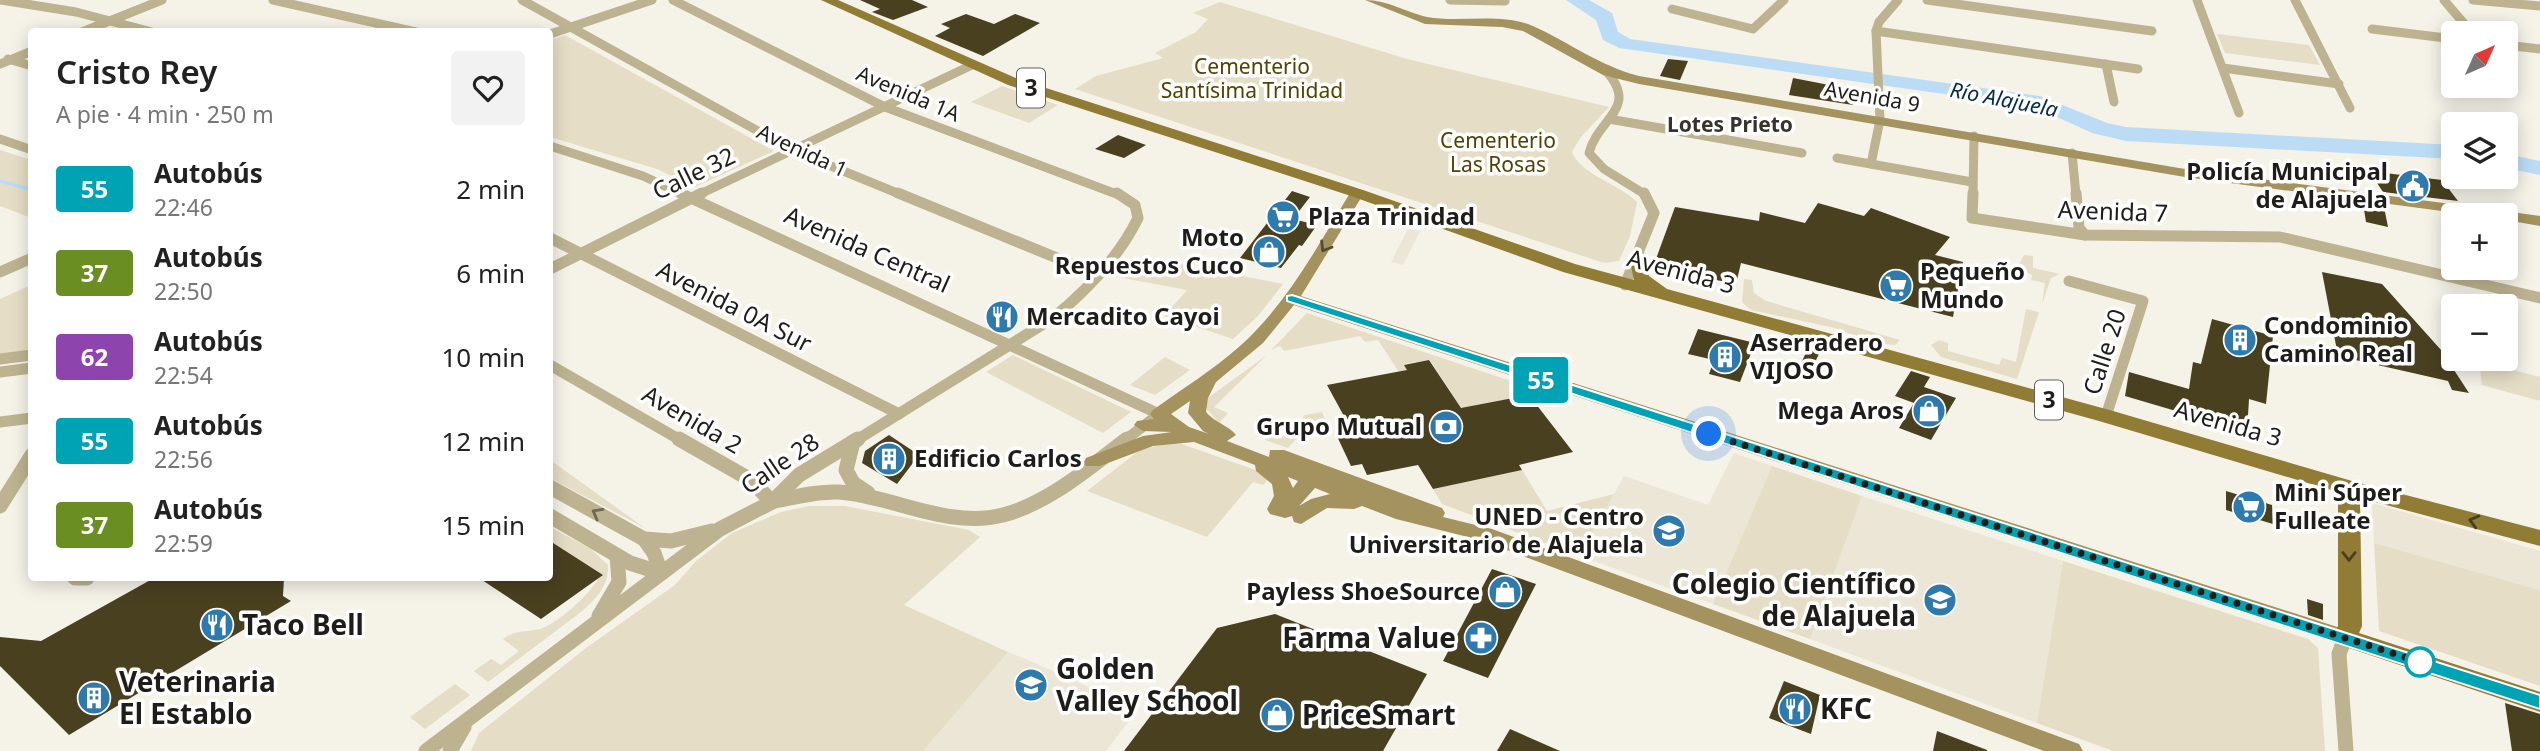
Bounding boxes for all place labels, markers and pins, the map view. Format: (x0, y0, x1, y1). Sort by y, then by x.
place label: Policía Municipal de Alajuela (2186, 154, 2388, 215)
public building icon: Policía Municipal de Alajuela (2394, 167, 2432, 205)
supermarket icon: Plaza Trinidad (1264, 198, 1302, 236)
place label: Plaza Trinidad (1308, 199, 1475, 232)
place label: Moto Repuestos Cuco (1055, 220, 1244, 281)
shop icon: Moto Repuestos Cuco (1250, 233, 1288, 271)
place label: Pequeño Mundo (1920, 254, 2025, 315)
supermarket icon: Pequeño Mundo (1877, 267, 1915, 305)
restaurant icon: Mercadito Cayoi (983, 298, 1021, 336)
place label: Mercadito Cayoi (1026, 299, 1220, 332)
place label: Condominio Camino Real (2264, 308, 2413, 369)
building icon: Condominio Camino Real (2221, 321, 2259, 359)
place label: Aserradero VIJOSO (1750, 325, 1883, 386)
building icon: Aserradero VIJOSO (1706, 338, 1744, 376)
shop icon: Mega Aros (1910, 392, 1948, 430)
place label: Mega Aros (1777, 393, 1904, 426)
bank icon: Grupo Mutual (1427, 408, 1465, 446)
place label: Grupo Mutual (1256, 409, 1422, 442)
building icon: Edificio Carlos (870, 440, 908, 478)
place label: Edificio Carlos (914, 441, 1082, 474)
place label: Mini Súper Fulleate (2274, 475, 2402, 536)
supermarket icon: Mini Súper Fulleate (2230, 488, 2268, 526)
place label: UNED - Centro Universitario de Alajuela (1349, 499, 1644, 560)
school or university icon: UNED - Centro Universitario de Alajuela (1650, 512, 1688, 550)
place label: Colegio Científico de Alajuela (1672, 564, 1916, 634)
shop icon: Payless ShoeSource (1486, 573, 1524, 611)
place label: Payless ShoeSource (1246, 574, 1480, 607)
school or university icon: Colegio Científico de Alajuela (1921, 581, 1959, 619)
place label: Taco Bell (242, 605, 364, 643)
restaurant icon: Taco Bell (198, 606, 236, 644)
place label: Farma Value (1282, 618, 1456, 656)
pharmacy icon: Farma Value (1462, 619, 1500, 657)
unlabelled marker (2405, 647, 2435, 677)
place label: Golden Valley School (1056, 649, 1238, 719)
place label: Veterinaria El Establo (119, 662, 276, 732)
school or university icon: Golden Valley School (1012, 666, 1050, 704)
building icon: Veterinaria El Establo (75, 679, 113, 717)
place label: KFC (1820, 689, 1872, 727)
restaurant icon: KFC (1776, 690, 1814, 728)
place label: PriceSmart (1302, 695, 1456, 733)
shop icon: PriceSmart (1258, 696, 1296, 734)

